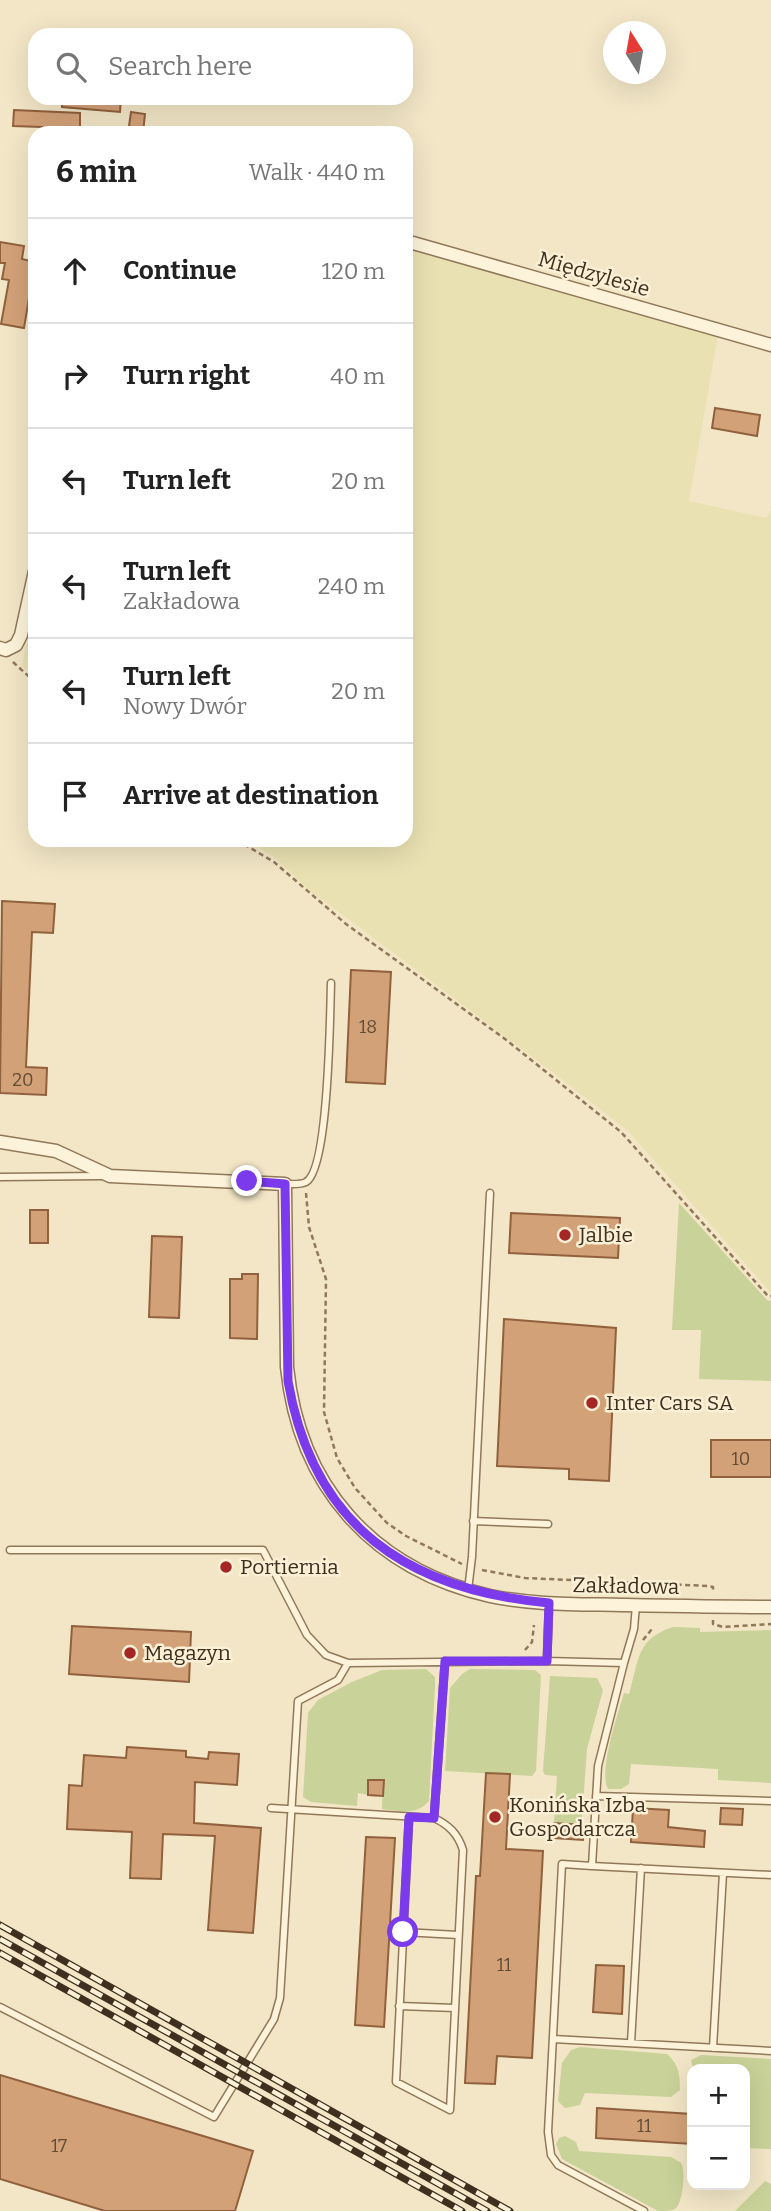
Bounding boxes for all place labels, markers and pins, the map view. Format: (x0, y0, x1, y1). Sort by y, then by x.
place label: Jalbie (578, 1222, 633, 1248)
marker: Jalbie (557, 1227, 573, 1243)
place label: Inter Cars SA (606, 1390, 734, 1416)
marker: Inter Cars SA (584, 1395, 600, 1411)
place label: Portiernia (240, 1554, 339, 1580)
marker: Portiernia (218, 1559, 234, 1575)
place label: Magazyn (144, 1640, 231, 1666)
marker: Magazyn (122, 1645, 138, 1661)
place label: Konińska Izba Gospodarcza (509, 1792, 647, 1842)
marker: Konińska Izba Gospodarcza (487, 1809, 503, 1825)

